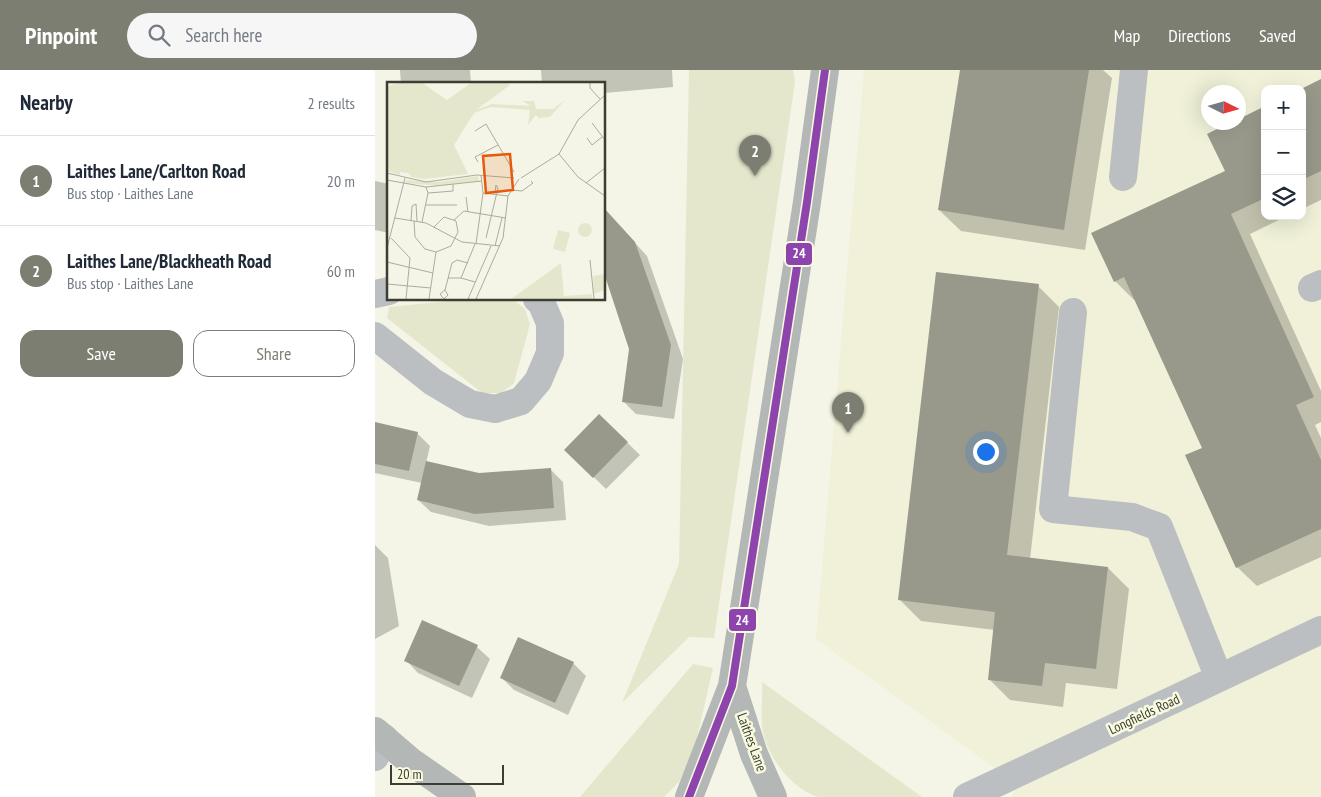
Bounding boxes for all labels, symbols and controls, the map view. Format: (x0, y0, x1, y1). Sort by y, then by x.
search box (127, 13, 477, 58)
text: Pinpoint (25, 20, 97, 51)
icon: search (145, 21, 173, 49)
text: Search here (185, 23, 262, 47)
text: Map (1114, 24, 1140, 47)
text: Directions (1168, 24, 1231, 47)
text: Saved (1259, 24, 1296, 47)
inset map (387, 82, 605, 300)
north arrow (1201, 85, 1246, 130)
map controls (1261, 85, 1306, 220)
button: + (1261, 85, 1306, 130)
text: Nearby (20, 89, 73, 116)
text: 2 results (308, 93, 355, 113)
button: − (1261, 130, 1306, 175)
pin: 2 (739, 135, 771, 176)
text: Laithes Lane/Carlton Road (67, 159, 246, 183)
text: 1 (32, 171, 40, 191)
text: 20 m (327, 171, 355, 191)
button: layers (1261, 175, 1306, 220)
text: Bus stop · Laithes Lane (67, 183, 194, 203)
line badge: 24 (785, 242, 813, 266)
text: 24 (792, 244, 806, 262)
text: Laithes Lane/Blackheath Road (67, 249, 271, 273)
text: 2 (32, 261, 40, 281)
text: 60 m (327, 261, 355, 281)
text: Bus stop · Laithes Lane (67, 273, 194, 293)
button: Save (20, 330, 183, 377)
button: Share (193, 330, 355, 377)
pin: 1 (832, 392, 864, 433)
your location (973, 439, 999, 465)
line badge: 24 (728, 608, 757, 632)
text: 24 (735, 611, 749, 629)
street label: Longfields Road (1106, 690, 1182, 738)
street label: Laithes Lane (733, 710, 771, 774)
scale bar (390, 762, 504, 785)
text: 20 m (397, 765, 422, 783)

